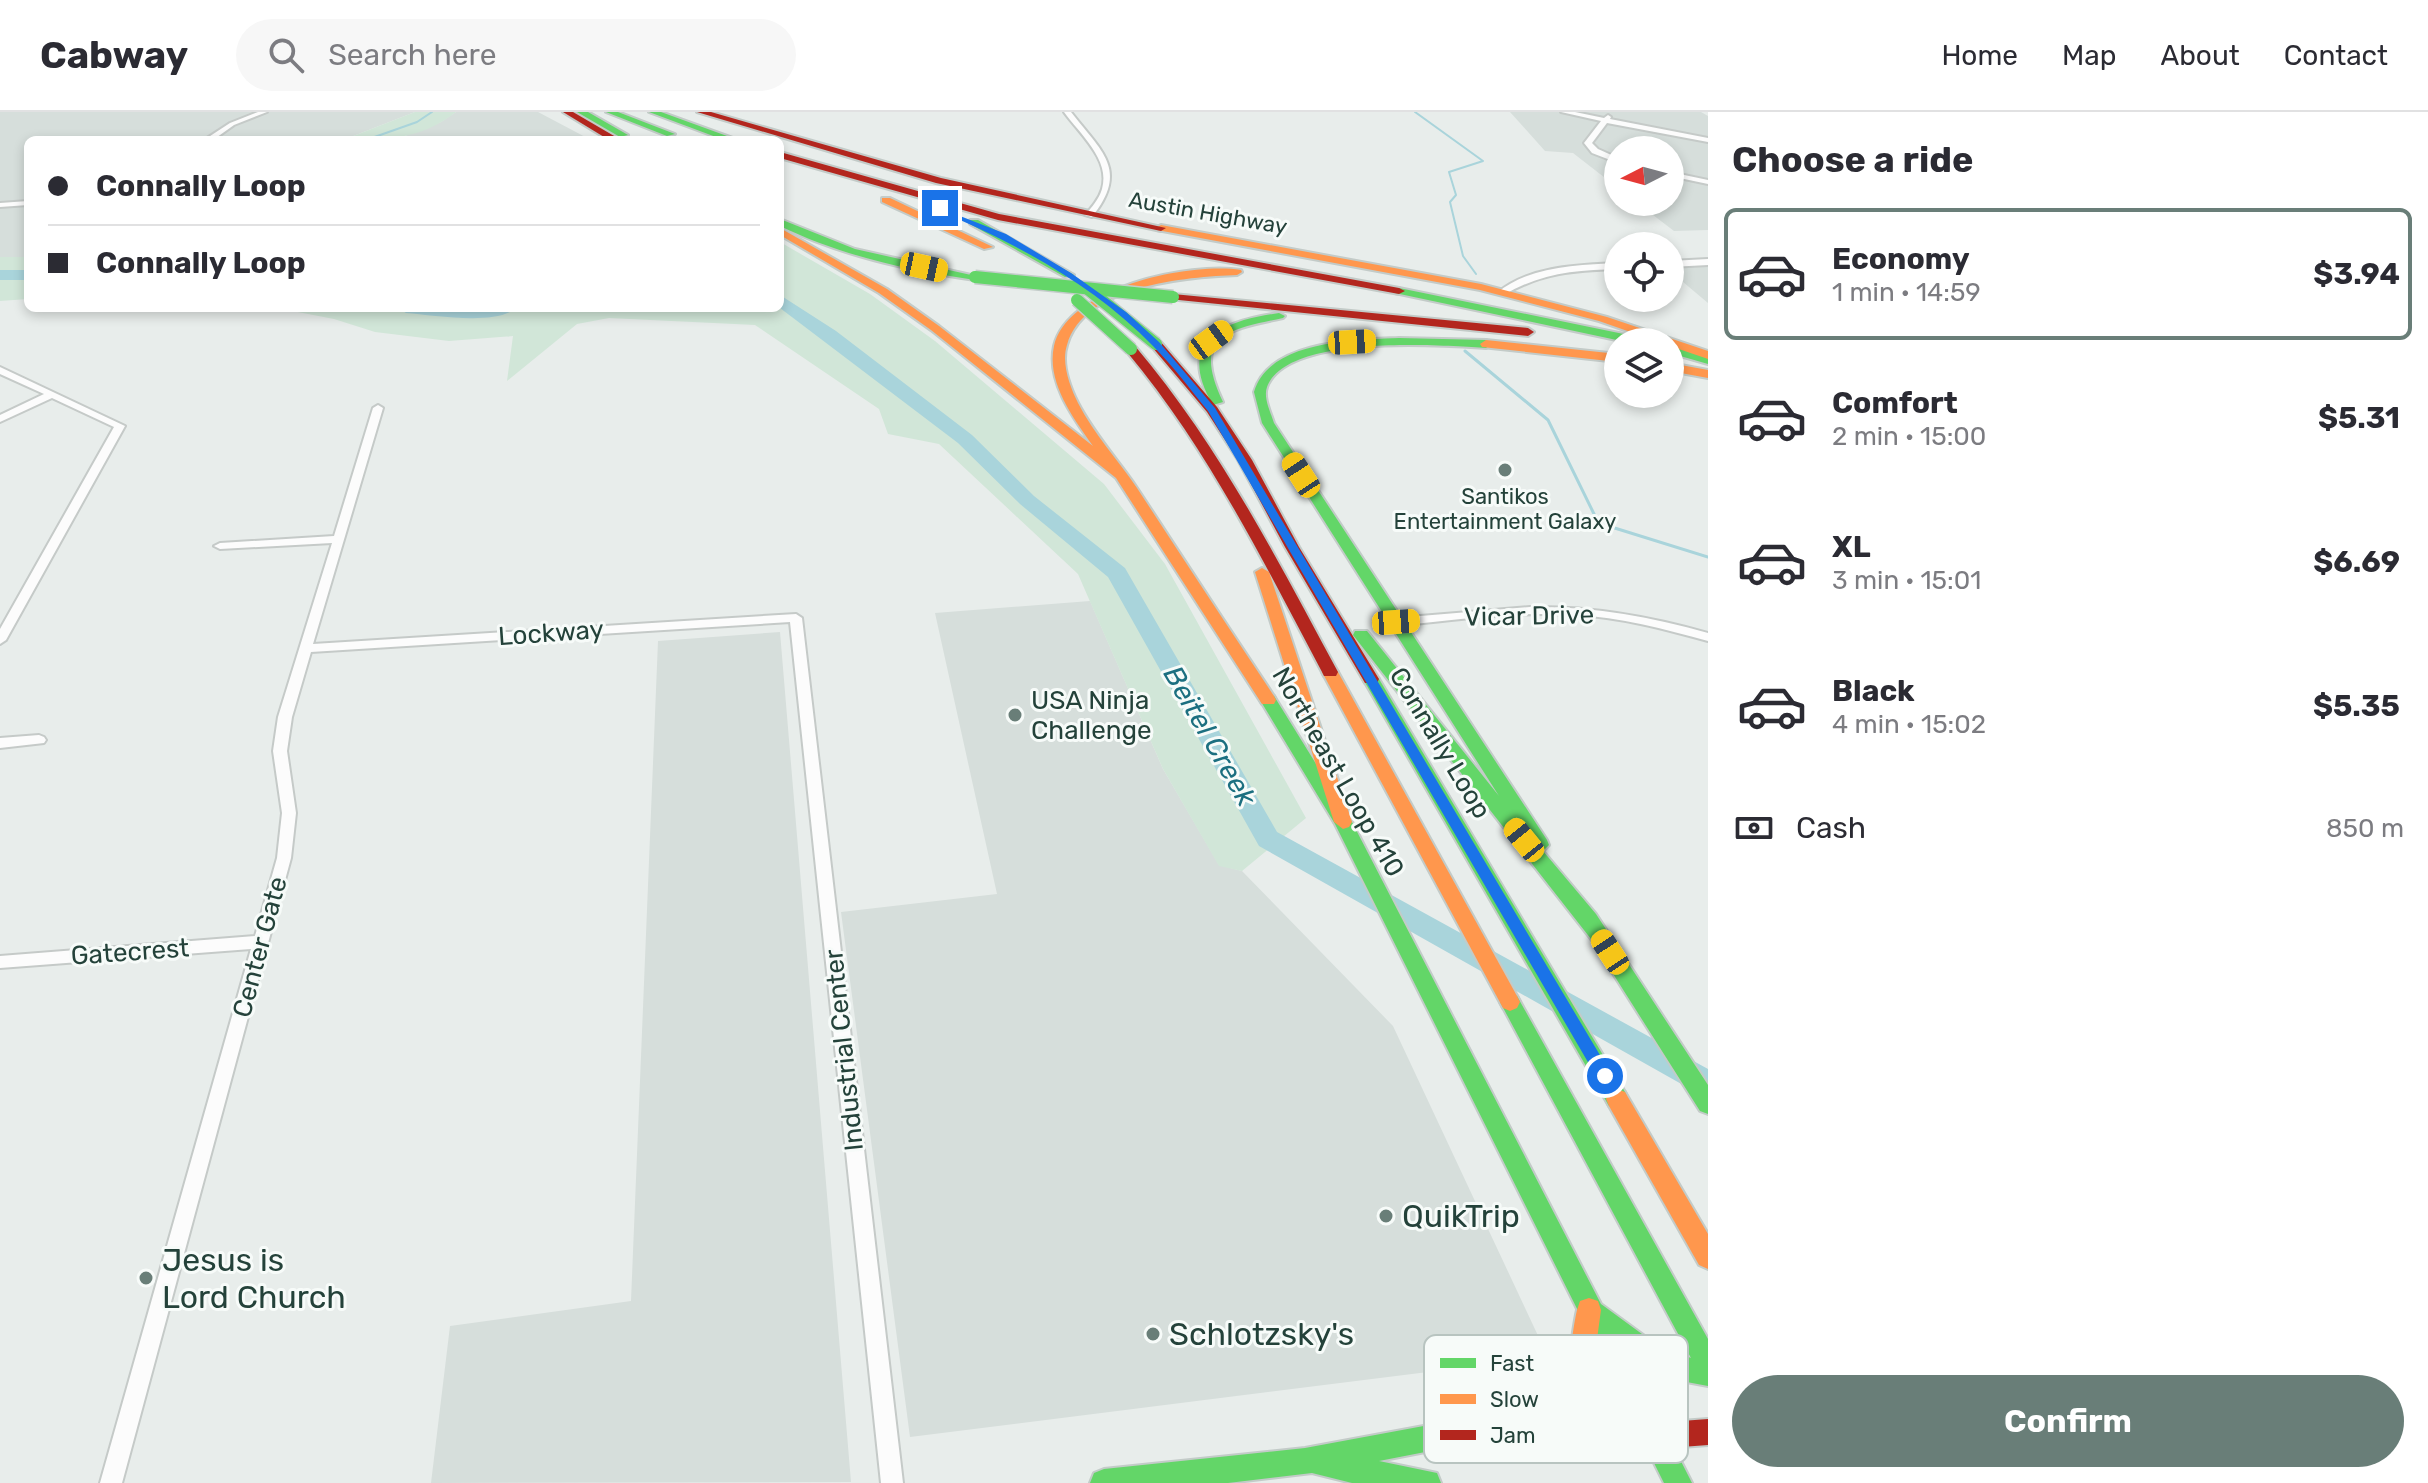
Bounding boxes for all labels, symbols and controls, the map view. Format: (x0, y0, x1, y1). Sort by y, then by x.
search box (236, 19, 796, 91)
text: Cabway (40, 32, 188, 78)
icon: search (264, 33, 308, 77)
text: Search here (328, 37, 496, 73)
text: Home (1941, 39, 2018, 72)
text: Map (2062, 39, 2116, 72)
text: About (2160, 39, 2240, 72)
text: Contact (2284, 39, 2388, 72)
north arrow (1604, 136, 1684, 216)
map controls (1604, 136, 1684, 408)
text: Choose a ride (1732, 138, 1973, 181)
text: Connally Loop (96, 168, 306, 204)
street label: Austin Highway (1127, 186, 1289, 240)
route end (922, 190, 958, 226)
button: locate (1604, 232, 1684, 312)
icon: car (1736, 238, 1808, 310)
text: Economy (1832, 241, 1970, 277)
text: Connally Loop (96, 245, 306, 281)
car (898, 250, 950, 284)
text: $3.94 (2313, 256, 2400, 292)
text: 1 min · 14:59 (1832, 277, 1981, 308)
car (1185, 316, 1237, 364)
button: layers (1604, 328, 1684, 408)
car (1327, 329, 1377, 355)
icon: car (1736, 382, 1808, 454)
text: Comfort (1832, 385, 1958, 421)
text: $5.31 (2318, 400, 2400, 436)
text: 2 min · 15:00 (1832, 421, 1986, 452)
car (1278, 448, 1324, 502)
marker: Santikos Entertainment Galaxy (1496, 461, 1514, 479)
place label: Santikos Entertainment Galaxy (1394, 483, 1616, 535)
icon: car (1736, 526, 1808, 598)
text: XL (1832, 529, 1871, 565)
text: $6.69 (2313, 544, 2400, 580)
text: 3 min · 15:01 (1832, 565, 1981, 596)
street label: Vicar Drive (1464, 599, 1594, 633)
car (1371, 608, 1421, 636)
street label: Lockway (497, 614, 605, 652)
water label: Beitel Creek (1157, 660, 1264, 812)
street label: Northeast Loop 410 (1265, 662, 1411, 882)
street label: Connally Loop (1383, 662, 1497, 824)
icon: car (1736, 670, 1808, 742)
text: Black (1832, 673, 1915, 709)
place label: USA Ninja Challenge (1031, 685, 1152, 746)
text: $5.35 (2313, 688, 2400, 724)
marker: USA Ninja Challenge (1006, 706, 1024, 724)
text: 4 min · 15:02 (1832, 709, 1986, 740)
icon: cash (1732, 806, 1776, 850)
text: Cash (1796, 810, 1866, 846)
text: 850 m (2326, 813, 2404, 844)
car (1500, 814, 1548, 866)
street label: Center Gate (226, 873, 294, 1021)
car (1587, 925, 1633, 979)
street label: Gatecrest (70, 932, 190, 972)
street label: Industrial Center (818, 947, 870, 1152)
route start (1587, 1058, 1623, 1094)
place label: QuikTrip (1402, 1197, 1520, 1235)
marker: QuikTrip (1377, 1207, 1395, 1225)
place label: Jesus is Lord Church (162, 1241, 346, 1316)
marker: Jesus is Lord Church (137, 1269, 155, 1287)
place label: Schlotzsky's (1169, 1315, 1354, 1353)
marker: Schlotzsky's (1144, 1325, 1162, 1343)
legend (1424, 1335, 1688, 1463)
text: Fast (1490, 1350, 1535, 1377)
button: Confirm (1732, 1375, 2404, 1467)
text: Slow (1490, 1386, 1539, 1413)
text: Jam (1490, 1422, 1536, 1449)

